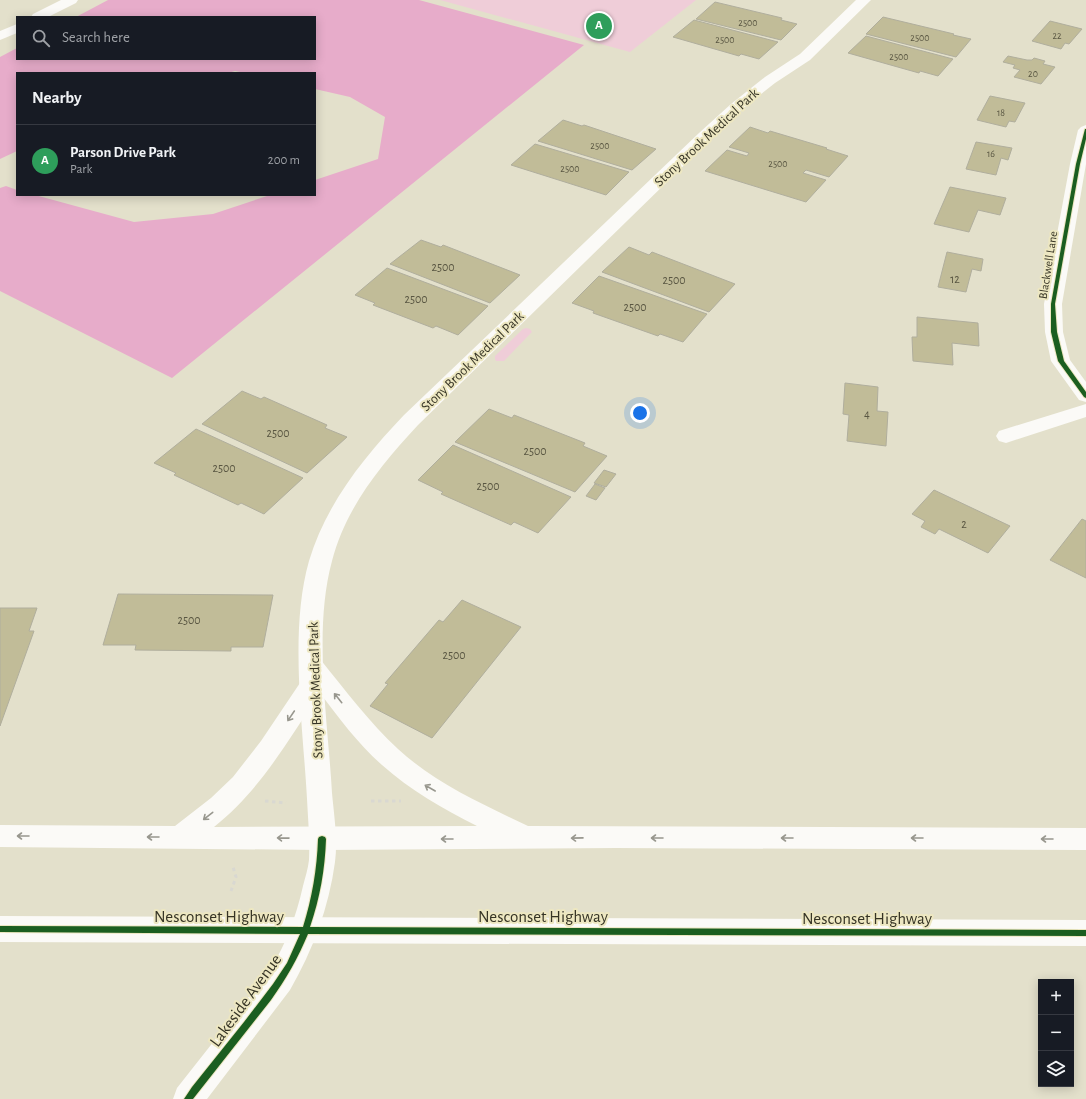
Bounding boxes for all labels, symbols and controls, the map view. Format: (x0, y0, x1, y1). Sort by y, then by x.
pin: A (586, 11, 612, 41)
search box (16, 16, 316, 60)
house number: 2500 (738, 18, 758, 28)
icon: search (30, 27, 52, 49)
text: Search here (62, 30, 130, 45)
house number: 22 (1052, 31, 1062, 41)
house number: 2500 (910, 33, 930, 43)
house number: 2500 (715, 35, 735, 45)
house number: 2500 (889, 52, 909, 62)
house number: 20 (1028, 69, 1038, 79)
street label: Stony Brook Medical Park (652, 86, 762, 189)
text: Nearby (32, 89, 82, 106)
house number: 18 (997, 108, 1005, 118)
house number: 2500 (590, 141, 610, 151)
text: Parson Drive Park (70, 145, 176, 160)
house number: 16 (987, 149, 995, 159)
text: A (41, 154, 49, 167)
text: 200 m (268, 154, 300, 167)
house number: 2500 (768, 159, 788, 169)
text: Park (70, 163, 92, 176)
house number: 2500 (560, 164, 580, 174)
street label: Blackwell Lane (1037, 230, 1059, 300)
house number: 2500 (431, 261, 455, 273)
house number: 12 (950, 273, 960, 285)
house number: 2500 (662, 274, 686, 286)
house number: 2500 (404, 293, 428, 305)
house number: 2500 (623, 301, 647, 313)
street label: Stony Brook Medical Park (419, 309, 527, 414)
your location (630, 403, 650, 423)
house number: 4 (864, 408, 870, 420)
house number: 2500 (266, 427, 290, 439)
house number: 2500 (523, 445, 547, 457)
house number: 2500 (212, 462, 236, 474)
house number: 2500 (476, 480, 500, 492)
house number: 2 (961, 518, 967, 530)
house number: 2500 (177, 614, 201, 626)
street label: Stony Brook Medical Park (307, 621, 325, 759)
house number: 2500 (442, 649, 466, 661)
one-way arrow (333, 692, 342, 703)
one-way arrow (287, 710, 295, 721)
one-way arrow (425, 783, 437, 791)
one-way arrow (203, 811, 214, 820)
one-way arrow (17, 832, 30, 840)
one-way arrow (147, 833, 160, 841)
one-way arrow (277, 834, 290, 842)
one-way arrow (571, 834, 584, 842)
one-way arrow (651, 834, 664, 842)
one-way arrow (781, 834, 794, 842)
one-way arrow (441, 835, 454, 843)
one-way arrow (911, 835, 924, 842)
one-way arrow (1041, 835, 1054, 843)
street label: Nesconset Highway (154, 908, 285, 926)
street label: Nesconset Highway (478, 908, 609, 926)
street label: Nesconset Highway (802, 910, 933, 928)
street label: Lakeside Avenue (206, 951, 285, 1050)
map controls (1038, 979, 1074, 1087)
button: + (1038, 979, 1074, 1015)
button: − (1038, 1015, 1074, 1051)
button: layers (1038, 1051, 1074, 1087)

